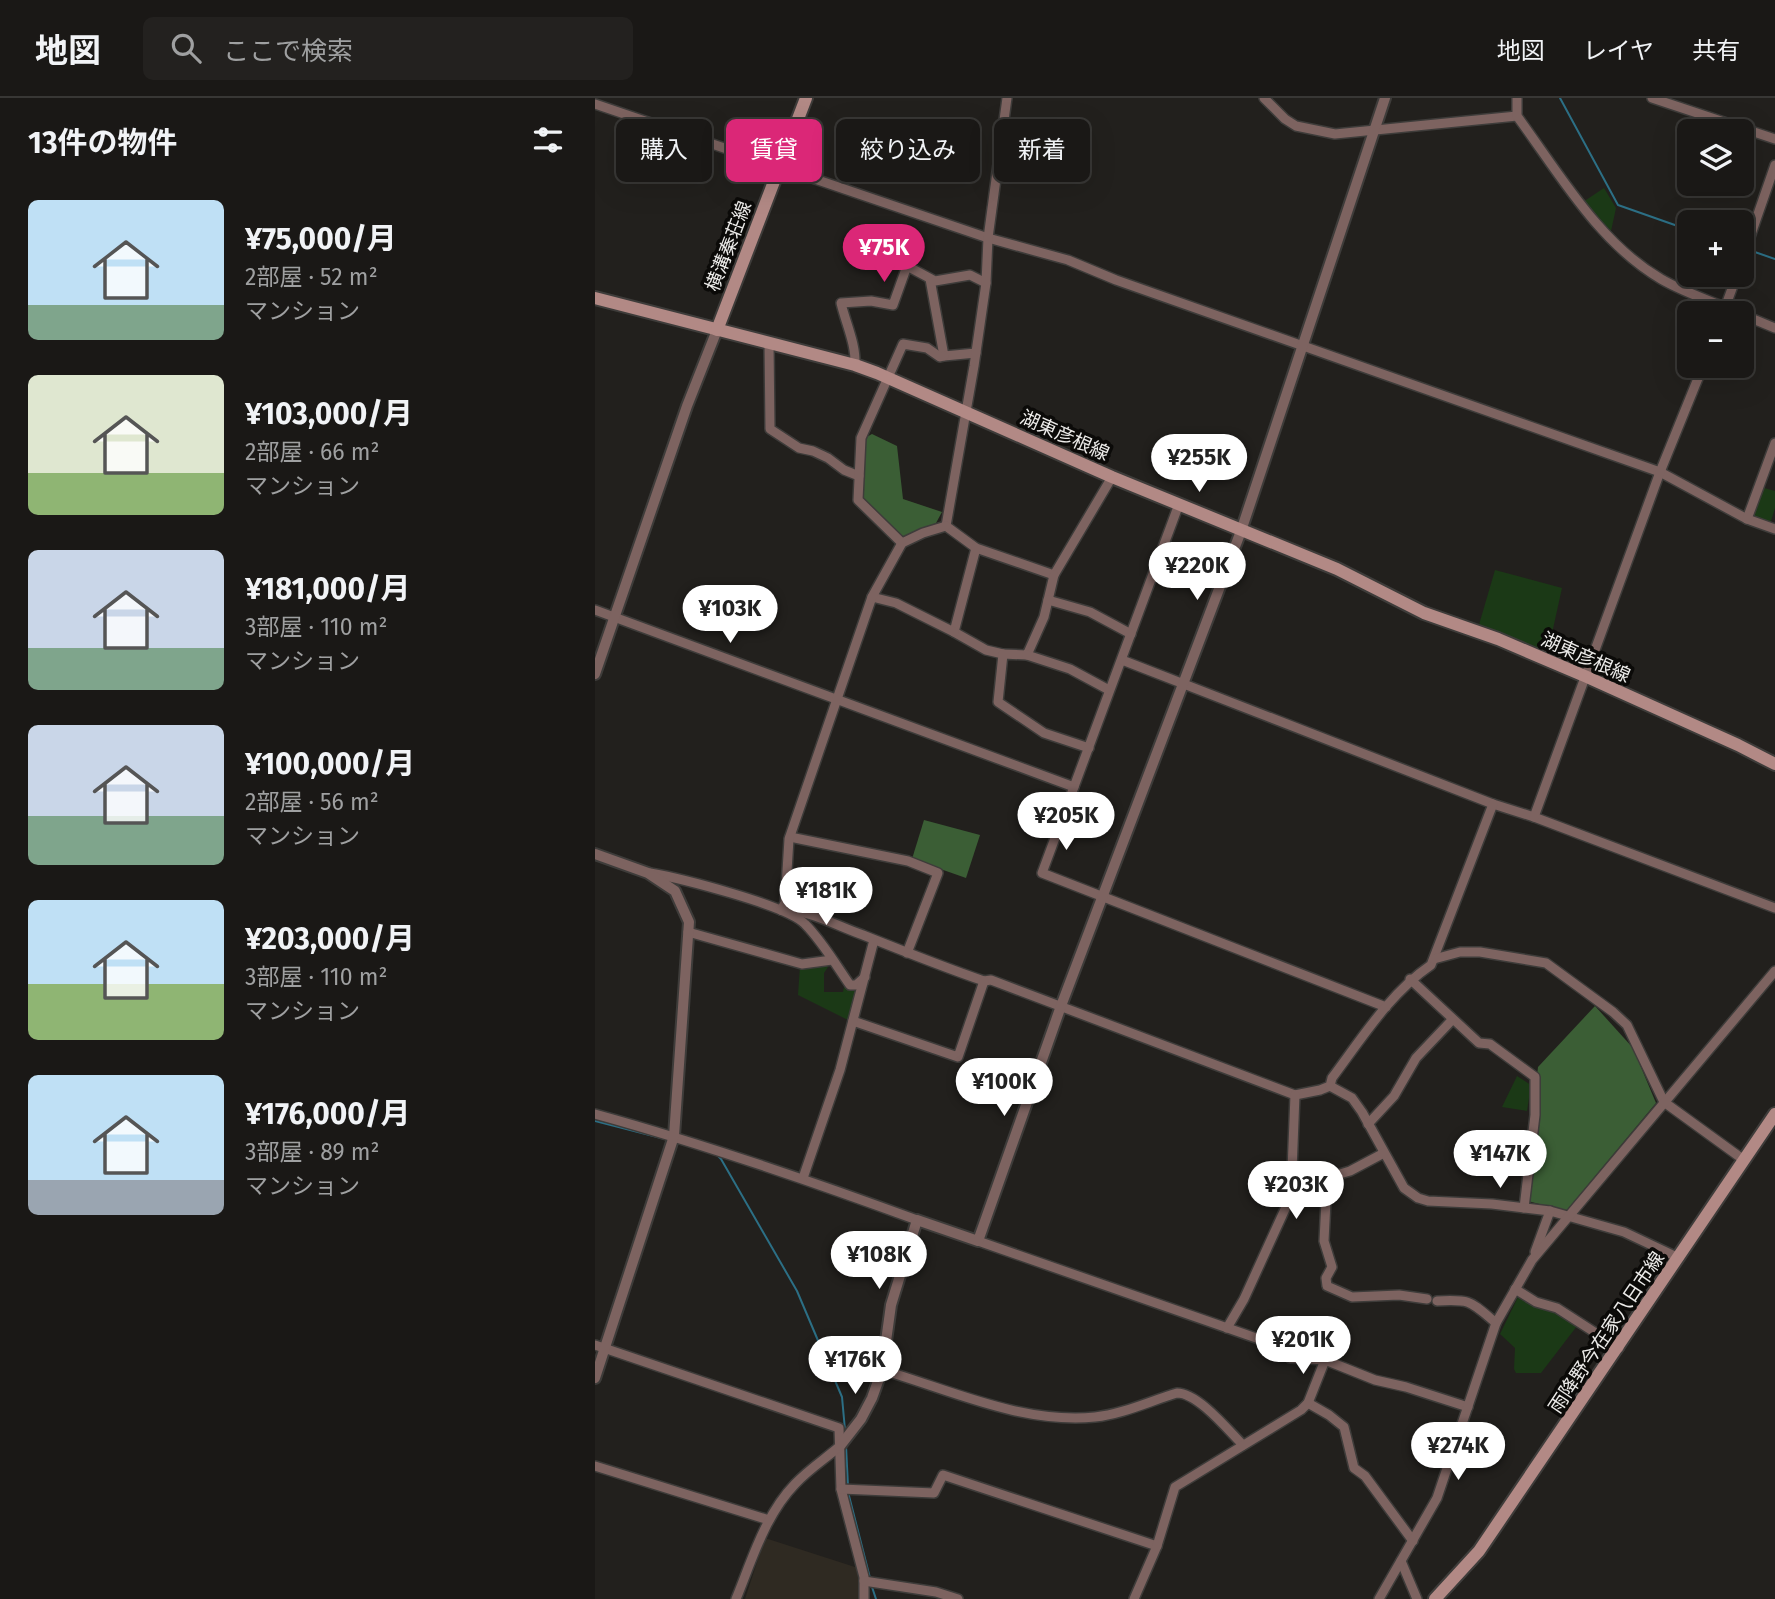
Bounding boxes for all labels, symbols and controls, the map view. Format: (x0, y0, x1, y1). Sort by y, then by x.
search box (143, 17, 633, 80)
icon: search (167, 29, 205, 67)
text: 地図 (35, 31, 101, 71)
text: ここで検索 (223, 36, 353, 67)
text: 地図 (1497, 37, 1545, 65)
text: レイヤ (1583, 37, 1654, 65)
text: 共有 (1692, 37, 1740, 65)
chip: 購入 (616, 119, 712, 182)
chip: 賃貸 (726, 119, 822, 182)
chip: 絞り込み (836, 119, 980, 182)
chip: 新着 (994, 119, 1090, 182)
map controls (1677, 119, 1754, 378)
button: layers (1677, 119, 1754, 196)
icon: filters (529, 121, 567, 159)
text: 13件の物件 (28, 125, 178, 161)
street label: 横溝秦荘線 (701, 198, 756, 295)
button: + (1677, 210, 1754, 287)
text: ¥75,000/月 (245, 221, 397, 257)
pin: ¥75K (843, 225, 925, 284)
icon: home (84, 228, 168, 312)
text: ¥75K (859, 233, 909, 261)
text: 2部屋 · 52 m² (245, 263, 378, 291)
text: マンション (245, 297, 360, 325)
button: − (1677, 301, 1754, 378)
text: ¥103,000/月 (245, 396, 413, 432)
icon: home (84, 403, 168, 487)
street label: 湖東彦根線 (1017, 406, 1113, 465)
pin: ¥255K (1150, 434, 1248, 494)
text: 2部屋 · 66 m² (245, 438, 380, 466)
text: ¥255K (1167, 443, 1231, 471)
text: マンション (245, 472, 360, 500)
pin: ¥220K (1148, 542, 1246, 602)
text: ¥220K (1165, 551, 1229, 579)
text: ¥181,000/月 (245, 571, 411, 607)
icon: home (84, 578, 168, 662)
pin: ¥103K (681, 586, 779, 645)
text: ¥103K (699, 594, 761, 622)
text: 3部屋 · 110 m² (245, 613, 388, 641)
street label: 湖東彦根線 (1538, 628, 1634, 687)
text: マンション (245, 647, 360, 675)
text: ¥100,000/月 (245, 746, 415, 782)
icon: home (84, 753, 168, 837)
text: 2部屋 · 56 m² (245, 788, 379, 816)
pin: ¥205K (1017, 792, 1115, 852)
text: ¥205K (1034, 801, 1098, 829)
text: マンション (245, 822, 360, 850)
pin: ¥181K (777, 868, 875, 927)
text: ¥181K (796, 876, 856, 904)
text: ¥203,000/月 (245, 921, 415, 957)
icon: home (84, 928, 168, 1012)
text: 3部屋 · 110 m² (245, 963, 388, 991)
text: マンション (245, 997, 360, 1025)
pin: ¥100K (955, 1058, 1053, 1118)
text: ¥100K (972, 1067, 1036, 1095)
text: ¥176,000/月 (245, 1096, 411, 1132)
icon: home (84, 1103, 168, 1187)
pin: ¥147K (1451, 1130, 1549, 1190)
text: 3部屋 · 89 m² (245, 1138, 379, 1166)
text: ¥147K (1470, 1139, 1530, 1167)
pin: ¥203K (1247, 1162, 1345, 1221)
text: ¥203K (1264, 1170, 1328, 1198)
text: マンション (245, 1172, 360, 1200)
pin: ¥108K (830, 1232, 928, 1291)
text: ¥108K (847, 1240, 911, 1268)
street label: 雨降野今在家八日市線 (1544, 1247, 1669, 1417)
pin: ¥201K (1254, 1316, 1352, 1376)
text: ¥201K (1272, 1325, 1334, 1353)
pin: ¥176K (806, 1336, 904, 1396)
text: ¥176K (825, 1345, 885, 1373)
pin: ¥274K (1409, 1422, 1507, 1482)
text: ¥274K (1427, 1431, 1489, 1459)

